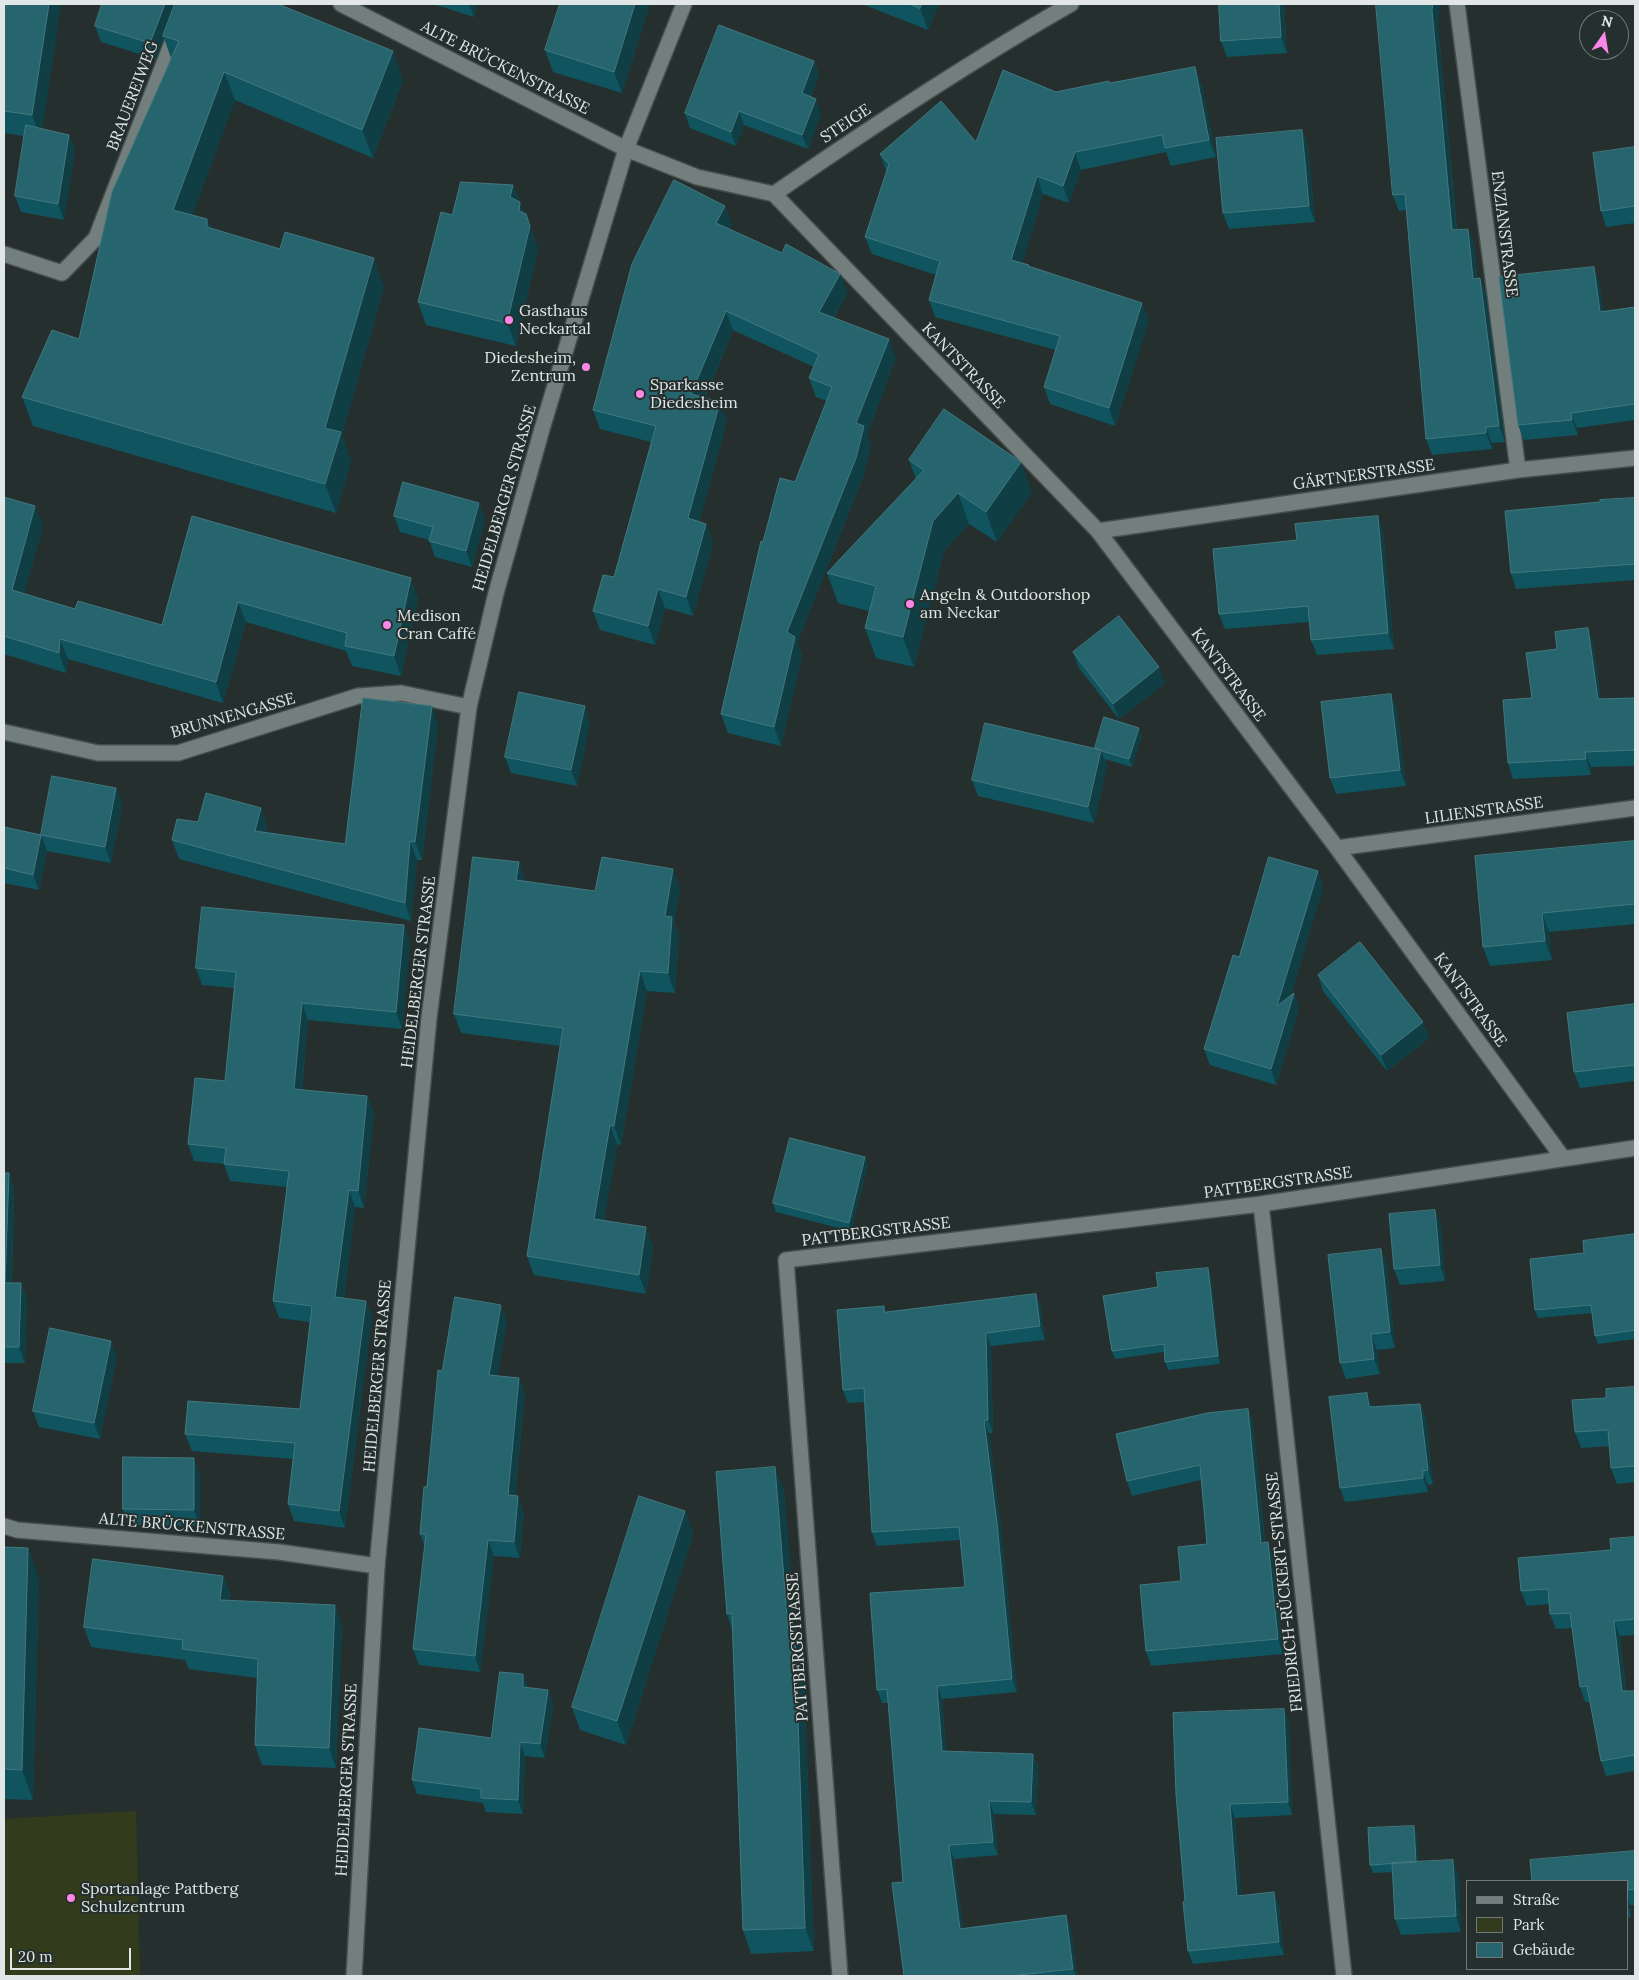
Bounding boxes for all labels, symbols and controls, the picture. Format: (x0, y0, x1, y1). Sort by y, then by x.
north arrow (1579, 10, 1629, 60)
text: N (1600, 11, 1614, 31)
street label: ALTE BRÜCKENSTRASSE (417, 17, 593, 119)
street label: BRAUEREIWEG (103, 39, 163, 153)
street label: STEIGE (817, 100, 875, 148)
street label: ENZIANSTRASSE (1487, 169, 1521, 299)
place label: Gasthaus Neckartal (519, 301, 591, 339)
marker: Gasthaus Neckartal (503, 314, 515, 326)
street label: KANTSTRASSE (917, 319, 1009, 413)
place label: Diedesheim, Zentrum (484, 348, 576, 386)
marker: Diedesheim, Zentrum (580, 361, 592, 373)
place label: Sparkasse Diedesheim (650, 375, 738, 413)
marker: Sparkasse Diedesheim (634, 388, 646, 400)
street label: HEIDELBERGER STRASSE (469, 402, 541, 594)
street label: GÄRTNERSTRASSE (1292, 456, 1436, 494)
place label: Angeln & Outdoorshop am Neckar (920, 585, 1090, 623)
marker: Angeln & Outdoorshop am Neckar (904, 598, 916, 610)
place label: Medison Cran Caffé (397, 606, 476, 644)
marker: Medison Cran Caffé (381, 619, 393, 631)
street label: KANTSTRASSE (1187, 625, 1269, 725)
street label: BRUNNENGASSE (169, 689, 297, 743)
street label: LILIENSTRASSE (1423, 793, 1545, 829)
street label: HEIDELBERGER STRASSE (398, 875, 440, 1069)
street label: KANTSTRASSE (1429, 949, 1511, 1051)
street label: PATTBERGSTRASSE (1203, 1163, 1353, 1203)
street label: PATTBERGSTRASSE (801, 1213, 951, 1251)
street label: HEIDELBERGER STRASSE (360, 1279, 396, 1473)
street label: FRIEDRICH-RÜCKERT-STRASSE (1263, 1471, 1307, 1713)
street label: ALTE BRÜCKENSTRASSE (98, 1509, 286, 1545)
street label: PATTBERGSTRASSE (783, 1572, 813, 1722)
street label: HEIDELBERGER STRASSE (332, 1683, 362, 1877)
place label: Sportanlage Pattberg Schulzentrum (81, 1879, 238, 1917)
legend (1466, 1880, 1629, 1970)
text: Straße (1513, 1890, 1560, 1909)
marker: Sportanlage Pattberg Schulzentrum (65, 1892, 77, 1904)
text: Park (1513, 1915, 1544, 1934)
scale bar (12, 1938, 134, 1970)
text: Gebäude (1513, 1940, 1575, 1959)
text: 20 m (18, 1947, 53, 1966)

